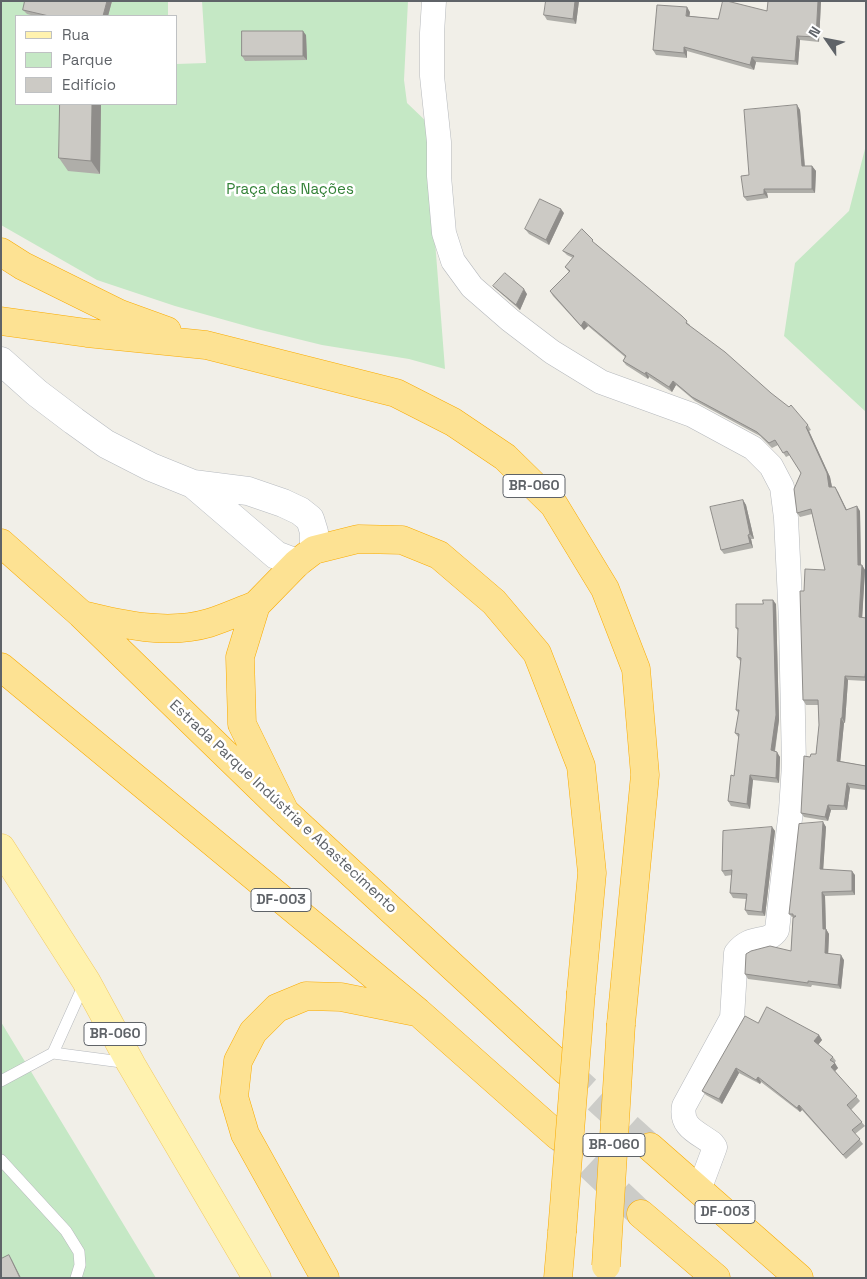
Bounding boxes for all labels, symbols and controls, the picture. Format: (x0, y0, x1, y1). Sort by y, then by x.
legend (15, 15, 178, 105)
north arrow (802, 15, 852, 65)
text: N (804, 23, 825, 41)
text: Rua (62, 25, 89, 44)
text: Parque (62, 50, 113, 69)
text: Edifício (62, 75, 116, 94)
park label: Praça das Nações (226, 181, 354, 199)
road number: BR-060 (503, 474, 565, 498)
street label: Estrada Parque Indústria e Abastecimento (165, 697, 401, 917)
road number: DF-003 (251, 888, 311, 912)
road number: BR-060 (84, 1022, 146, 1046)
road number: BR-060 (583, 1134, 645, 1156)
road number: DF-003 (695, 1200, 755, 1224)

